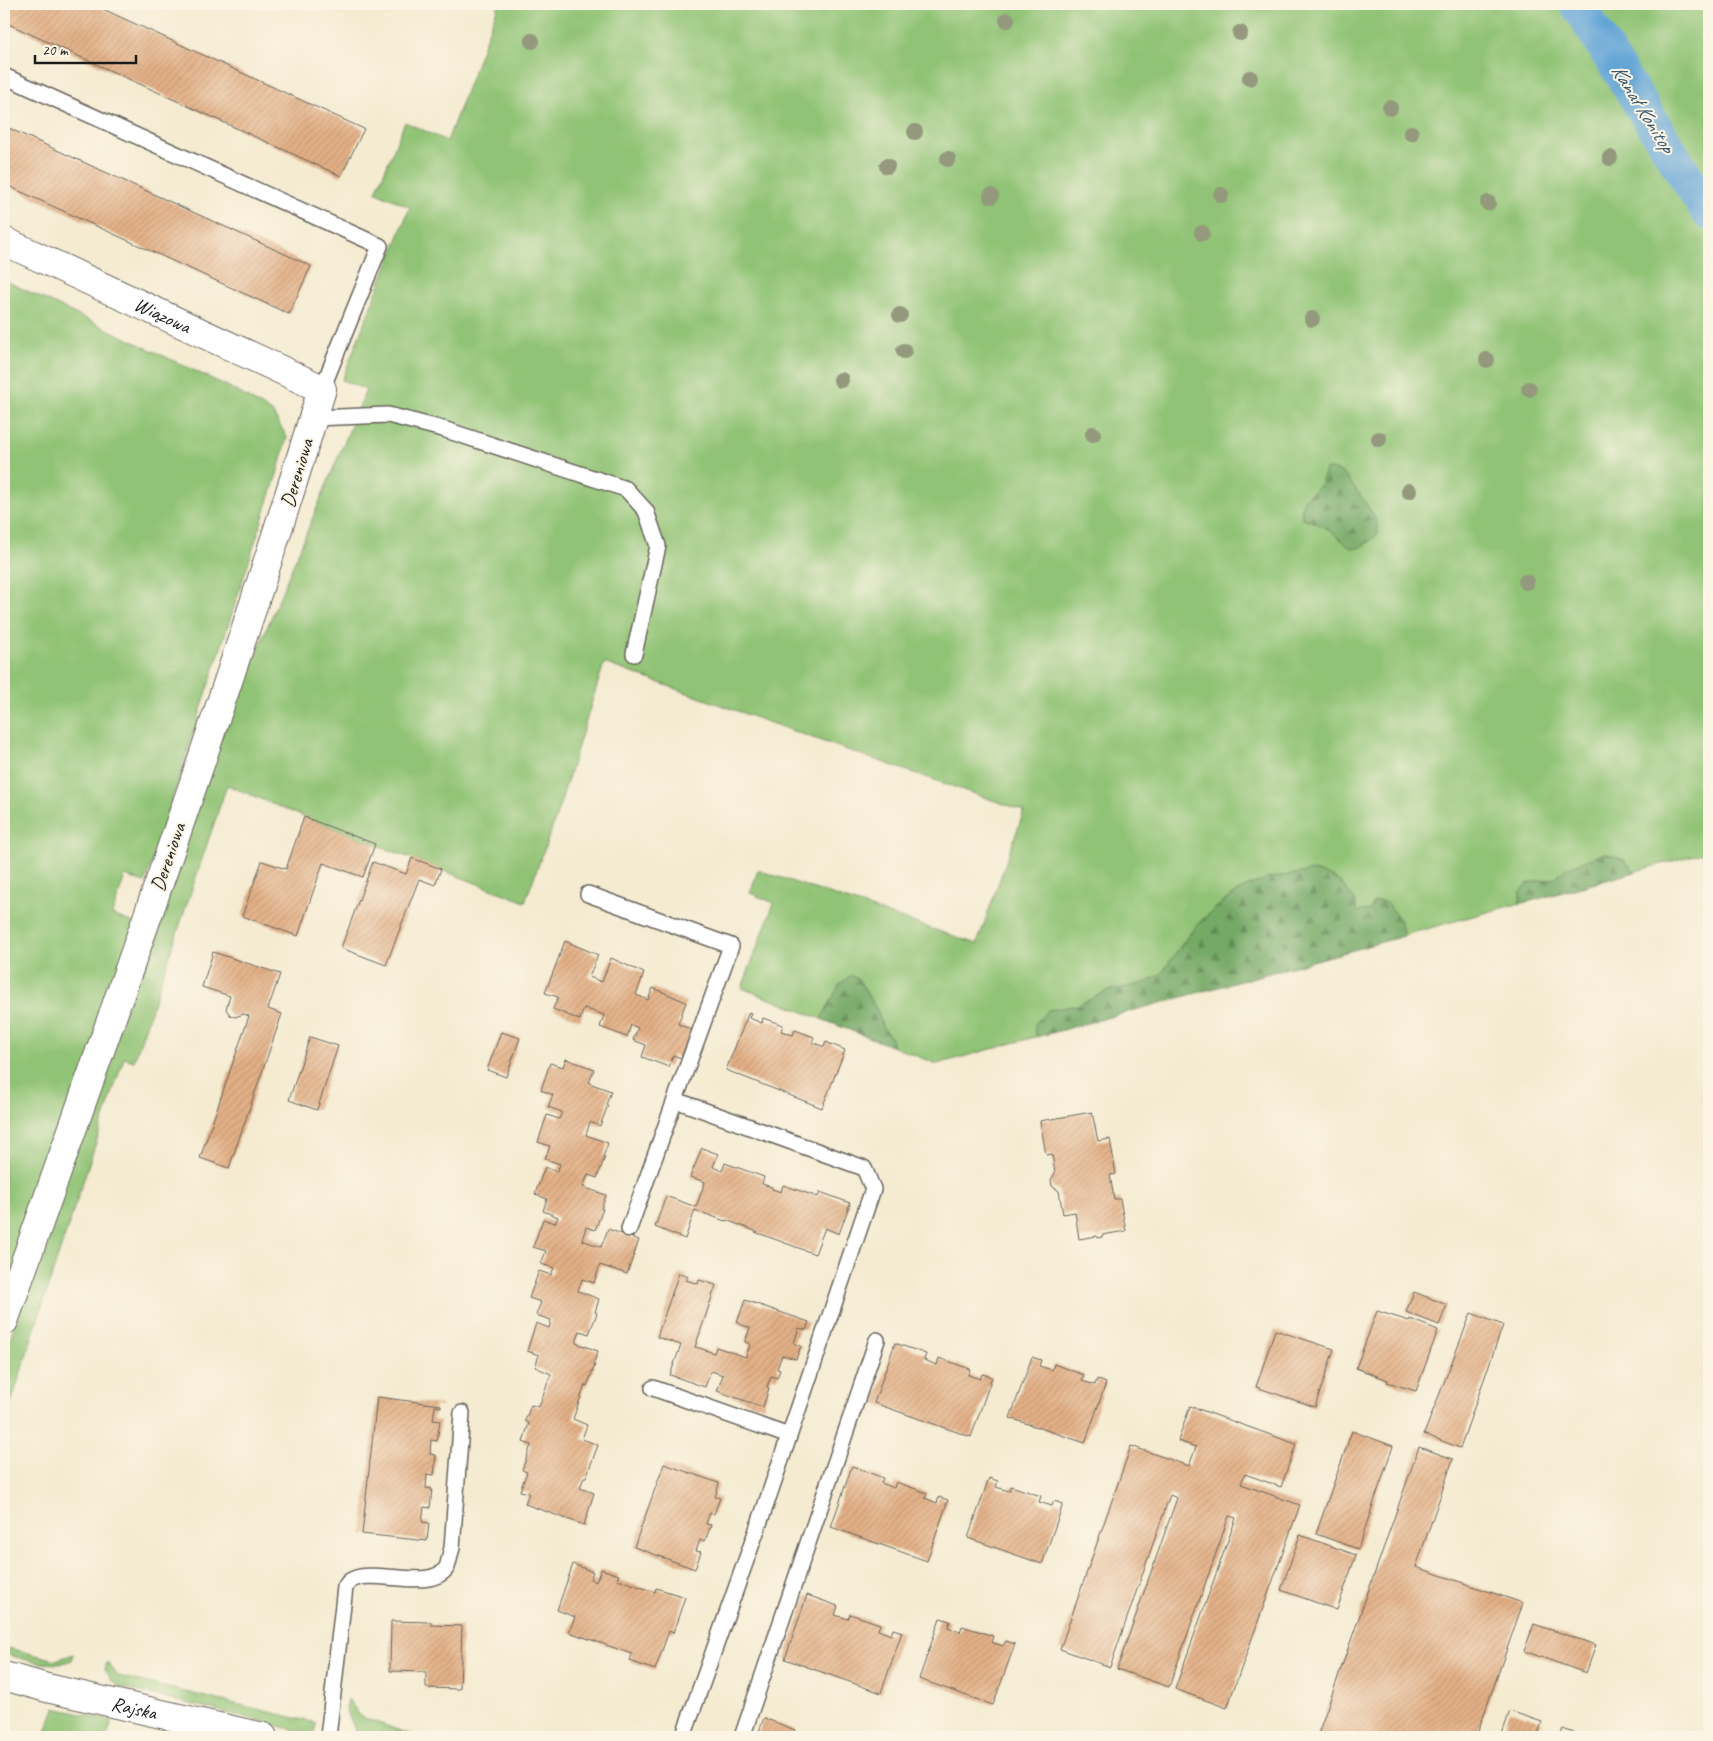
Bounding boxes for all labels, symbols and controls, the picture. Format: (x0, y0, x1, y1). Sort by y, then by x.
scale bar (35, 32, 136, 64)
text: 20 m (42, 41, 69, 60)
water label: Kanał Konitop (1606, 59, 1682, 159)
street label: Wiązowa (131, 291, 197, 340)
street label: Dereniowa (275, 434, 320, 510)
street label: Dereniowa (145, 818, 192, 894)
street label: Rajska (109, 1691, 161, 1725)

